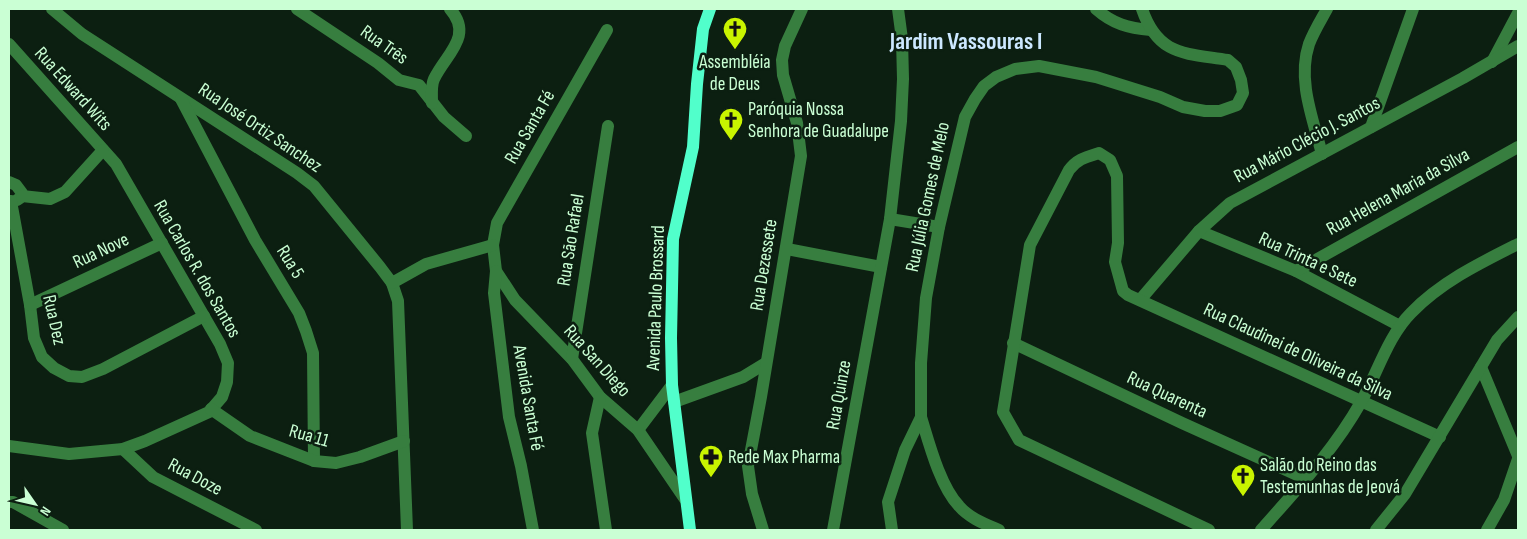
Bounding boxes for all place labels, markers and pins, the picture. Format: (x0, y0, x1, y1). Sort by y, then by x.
church icon: Assembléia de Deus (722, 16, 748, 50)
place label: Assembléia de Deus (698, 51, 771, 96)
place label: Paróquia Nossa Senhora de Guadalupe (748, 98, 889, 143)
church icon: Paróquia Nossa Senhora de Guadalupe (718, 107, 744, 141)
pharmacy icon: Rede Max Pharma (698, 444, 724, 478)
place label: Rede Max Pharma (728, 446, 840, 469)
place label: Salão do Reino das Testemunhas de Jeová (1260, 454, 1400, 499)
church icon: Salão do Reino das Testemunhas de Jeová (1230, 463, 1256, 497)

